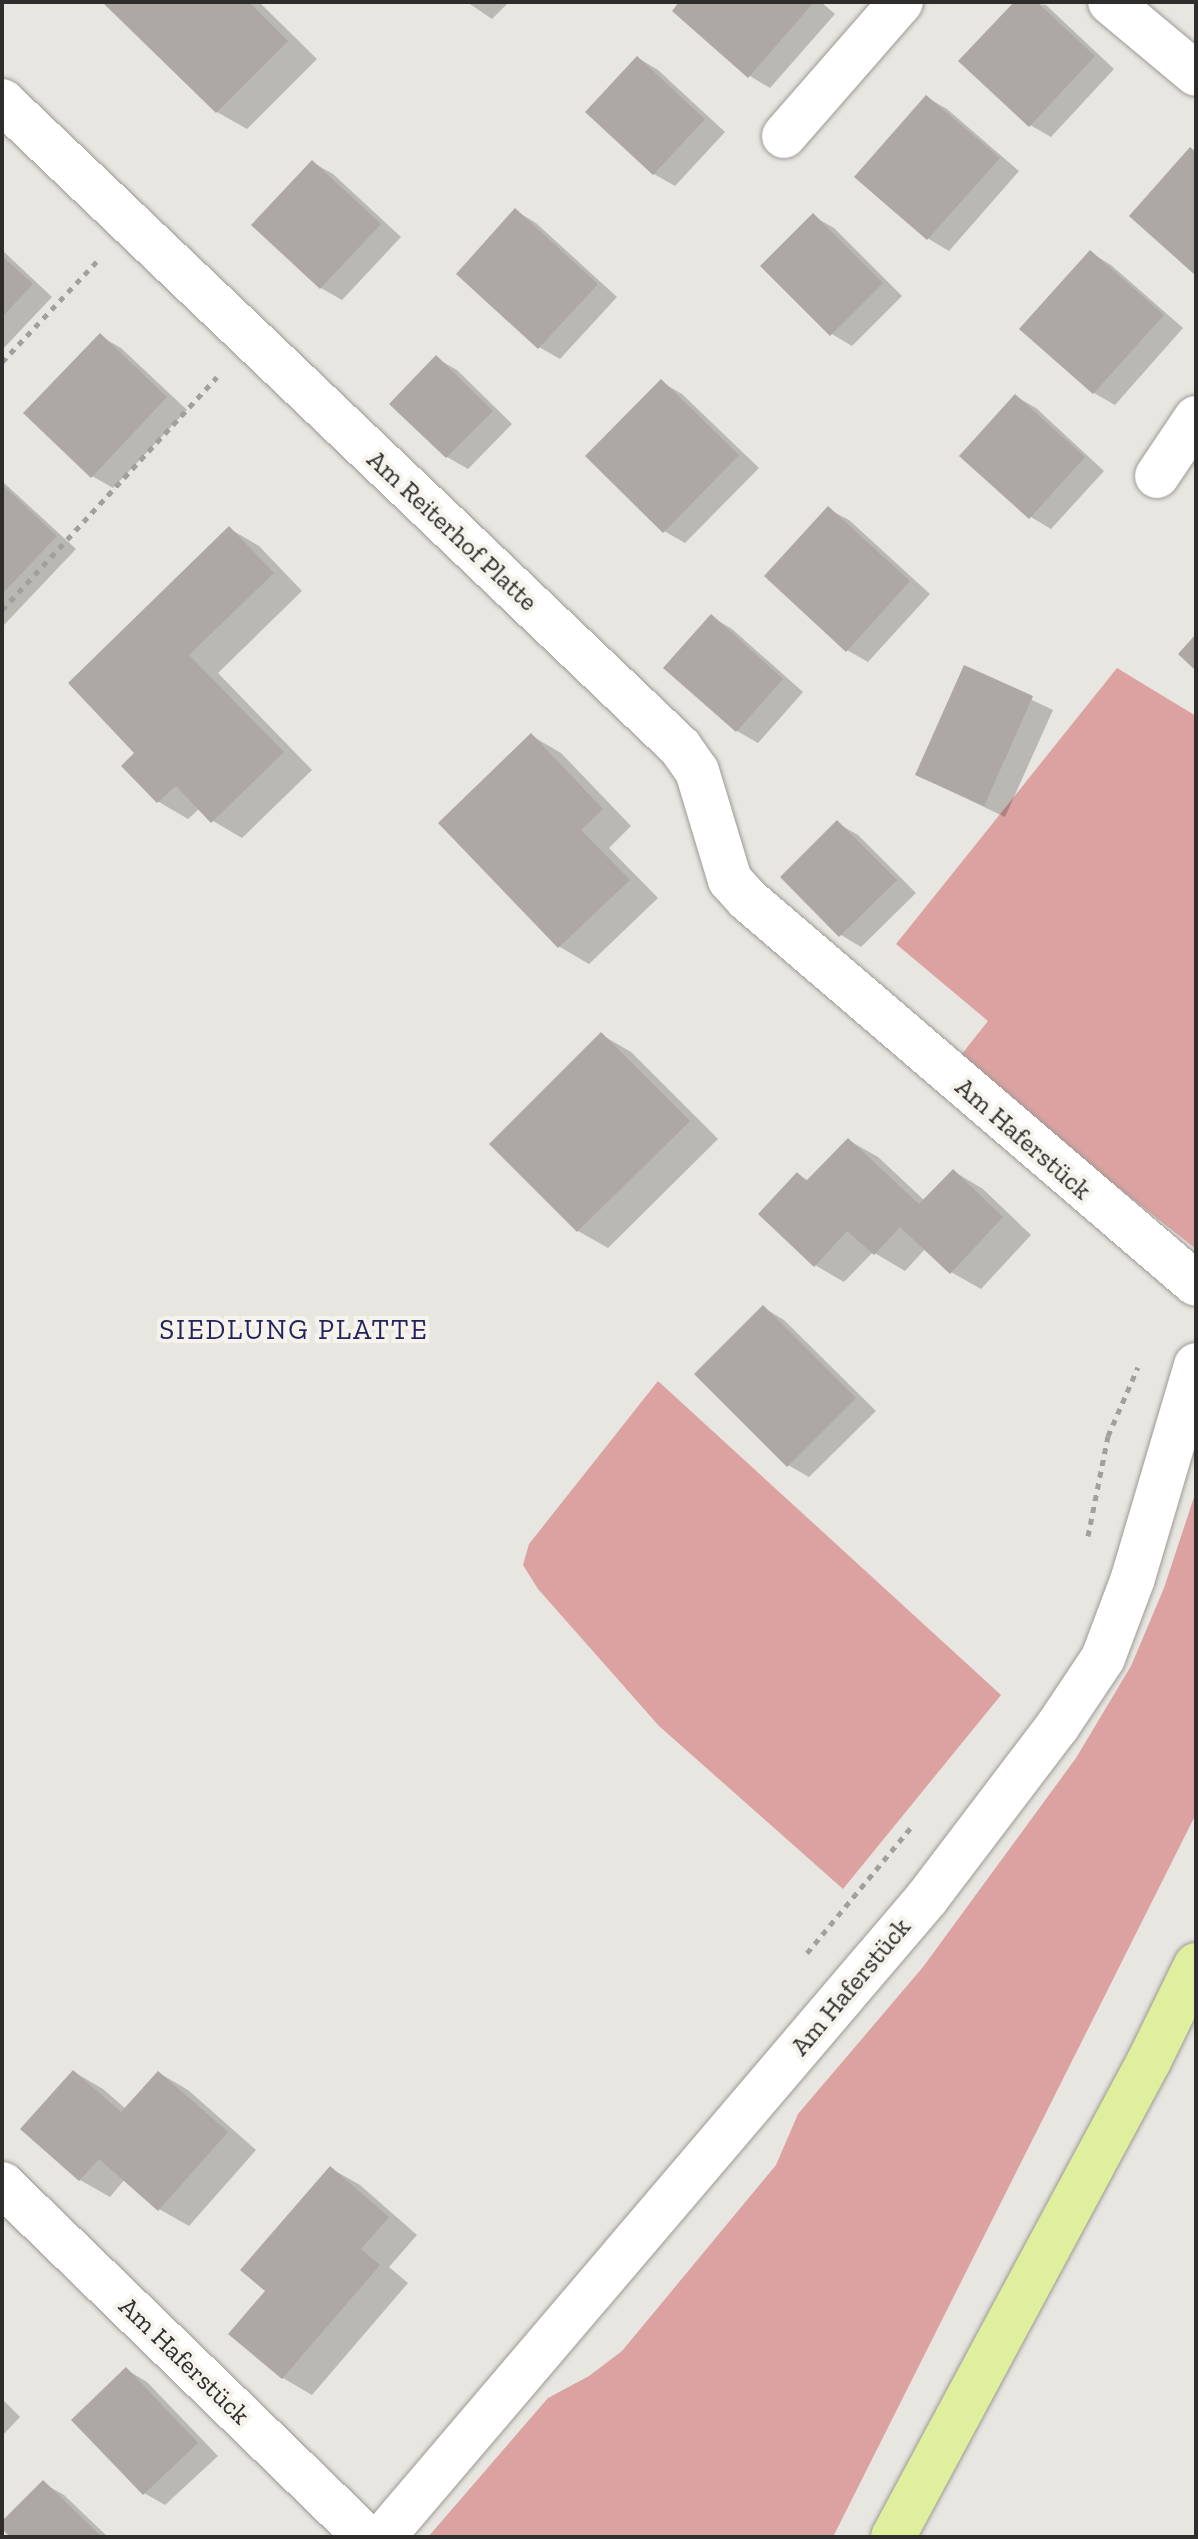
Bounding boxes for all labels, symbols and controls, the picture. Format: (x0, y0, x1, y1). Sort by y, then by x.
street label: Am Reiterhof Platte (361, 444, 543, 618)
street label: Am Haferstück (949, 1072, 1097, 1206)
district label: SIEDLUNG PLATTE (159, 1313, 429, 1347)
street label: Am Haferstück (785, 1912, 917, 2062)
street label: Am Haferstück (112, 2291, 256, 2431)

